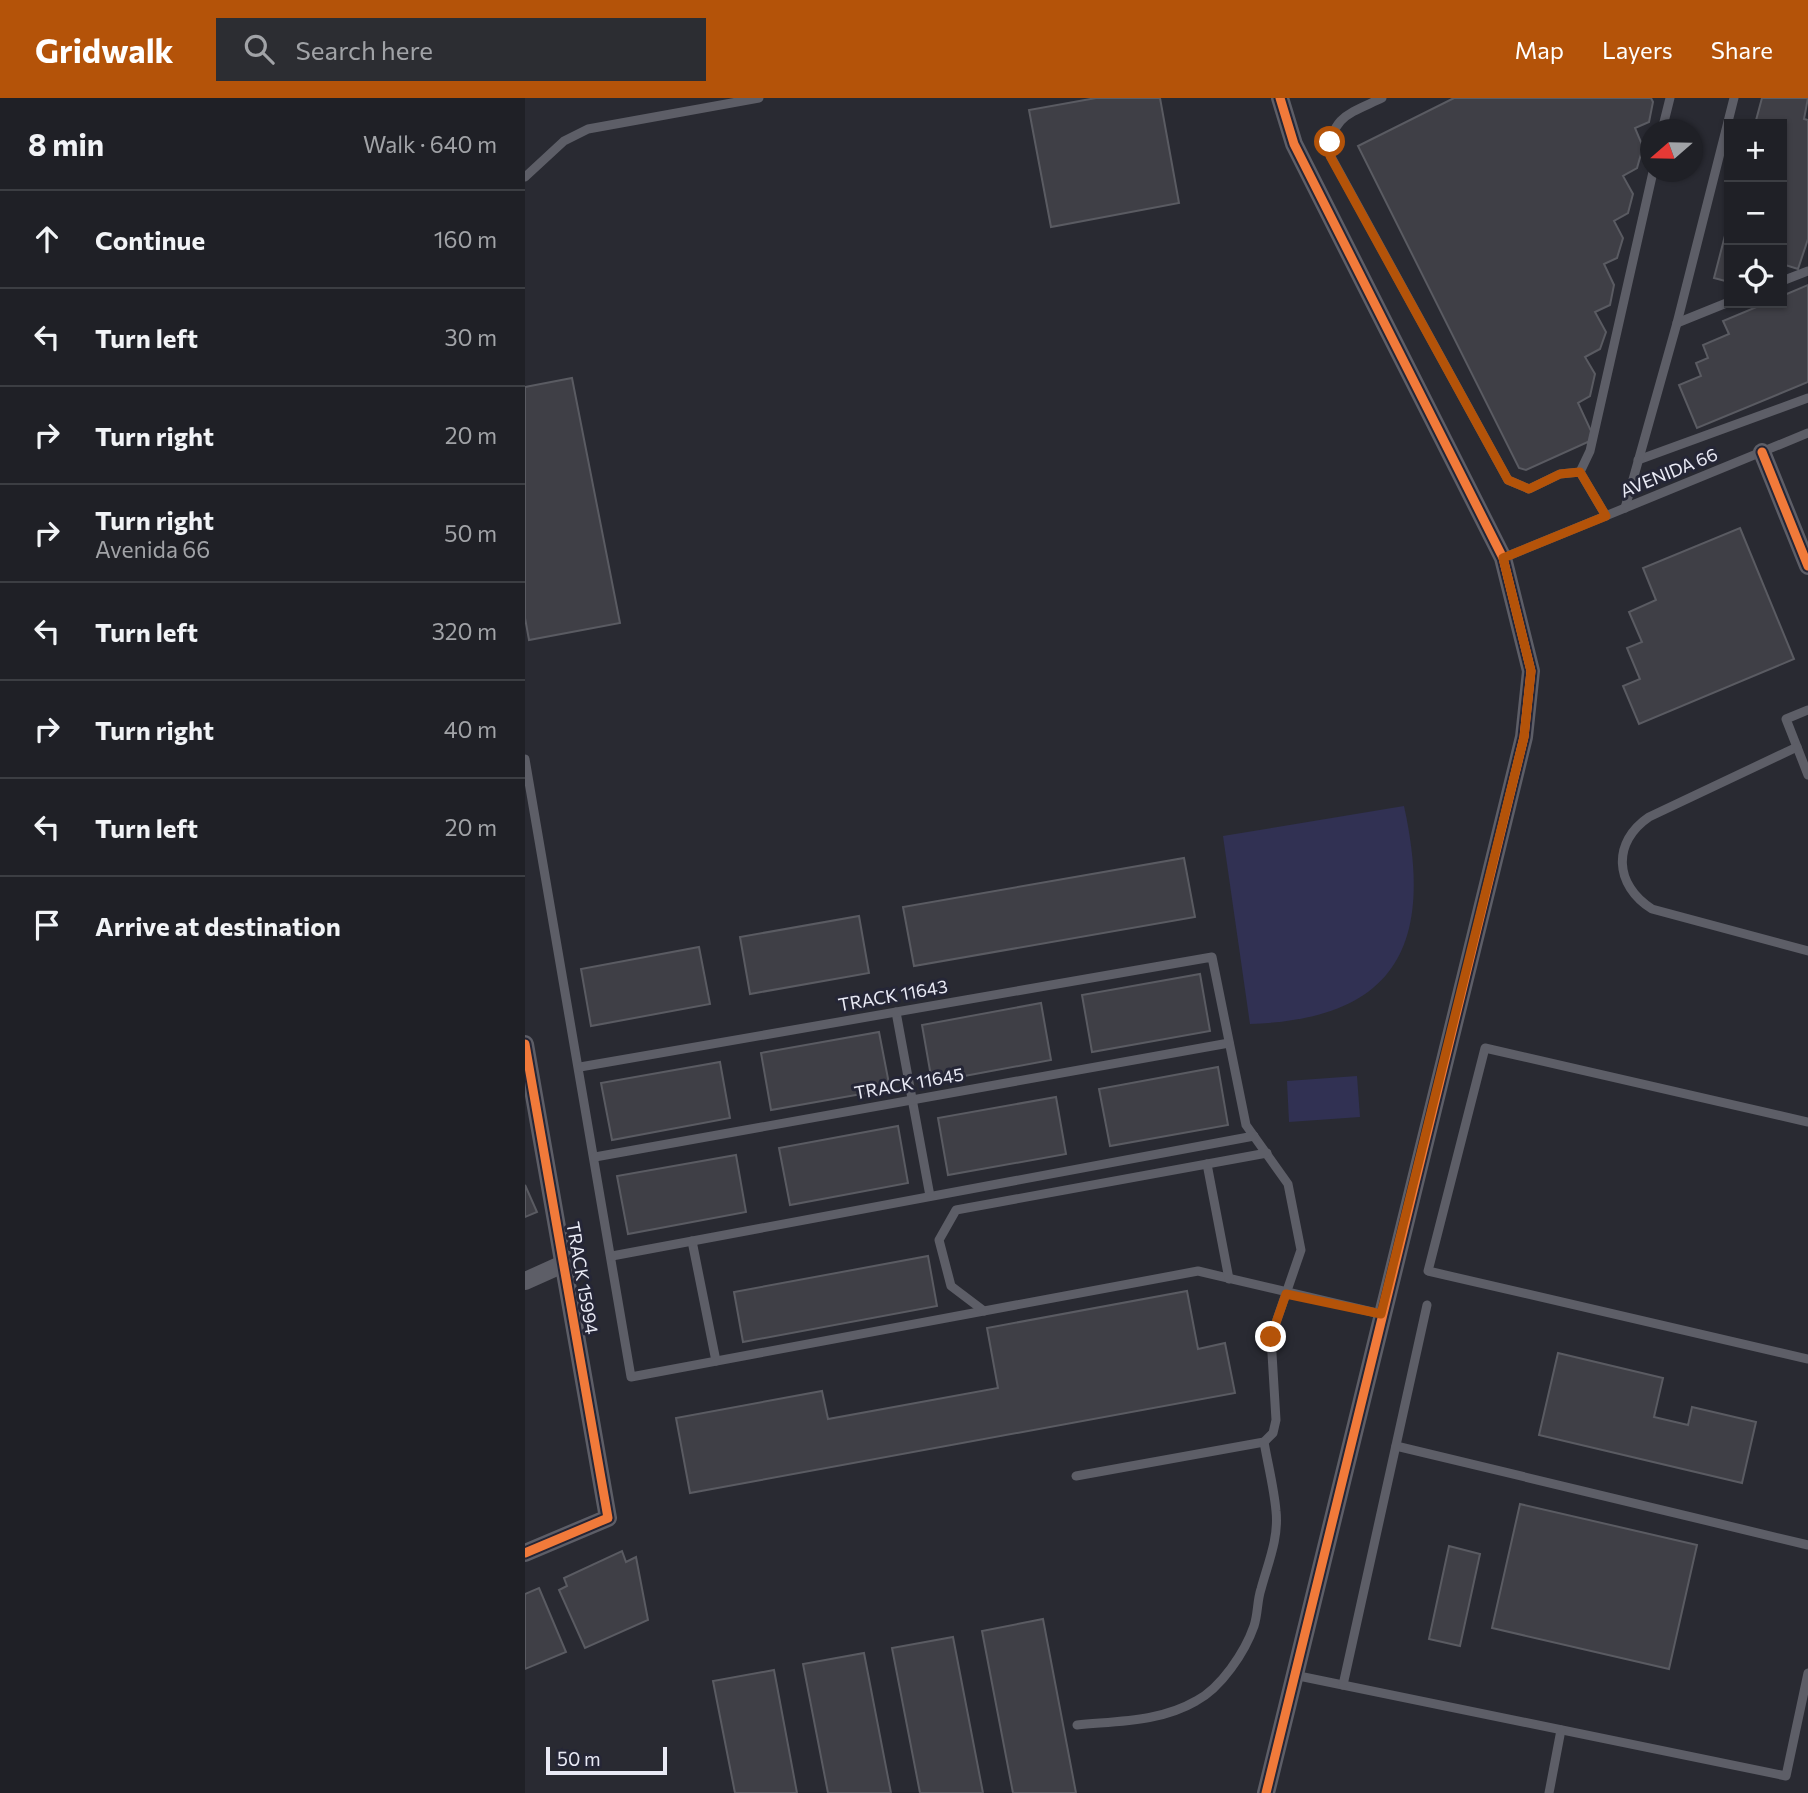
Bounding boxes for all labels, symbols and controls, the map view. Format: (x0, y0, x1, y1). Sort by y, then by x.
search box (216, 18, 706, 81)
text: Gridwalk (35, 29, 174, 70)
icon: search (240, 30, 278, 68)
text: Search here (296, 34, 433, 65)
text: Map (1515, 35, 1564, 64)
text: Layers (1602, 35, 1673, 64)
text: Share (1711, 35, 1773, 64)
north arrow (1640, 119, 1703, 182)
map controls (1724, 119, 1787, 308)
button: + (1724, 119, 1787, 182)
text: 8 min (28, 125, 104, 162)
route start (1314, 126, 1345, 157)
text: Walk · 640 m (363, 130, 497, 158)
button: − (1724, 182, 1787, 245)
icon: ahead (28, 220, 66, 258)
text: Continue (95, 224, 205, 255)
text: 160 m (434, 225, 497, 253)
button: locate (1724, 245, 1787, 308)
icon: left (28, 318, 66, 356)
text: Turn left (95, 322, 198, 353)
text: 30 m (444, 323, 497, 351)
icon: right (28, 416, 66, 454)
text: Turn right (95, 420, 214, 451)
text: 20 m (445, 421, 497, 449)
street label: AVENIDA 66 (1617, 443, 1721, 502)
text: Turn right (95, 504, 214, 535)
icon: right (28, 514, 66, 552)
text: 50 m (444, 519, 497, 547)
text: Avenida 66 (95, 535, 210, 563)
icon: left (28, 612, 66, 650)
text: Turn left (95, 616, 198, 647)
text: 320 m (432, 617, 497, 645)
icon: right (28, 710, 66, 748)
text: Turn right (95, 714, 214, 745)
text: 40 m (444, 715, 497, 743)
icon: left (28, 808, 66, 846)
text: Turn left (95, 812, 198, 843)
text: 20 m (445, 813, 497, 841)
icon: arrive (28, 906, 66, 944)
text: Arrive at destination (95, 910, 341, 941)
street label: TRACK 11643 (836, 975, 949, 1015)
street label: TRACK 11645 (852, 1063, 965, 1103)
street label: TRACK 15994 (562, 1220, 604, 1336)
route end (1255, 1321, 1286, 1352)
scale bar (546, 1744, 667, 1776)
text: 50 m (557, 1747, 601, 1770)

